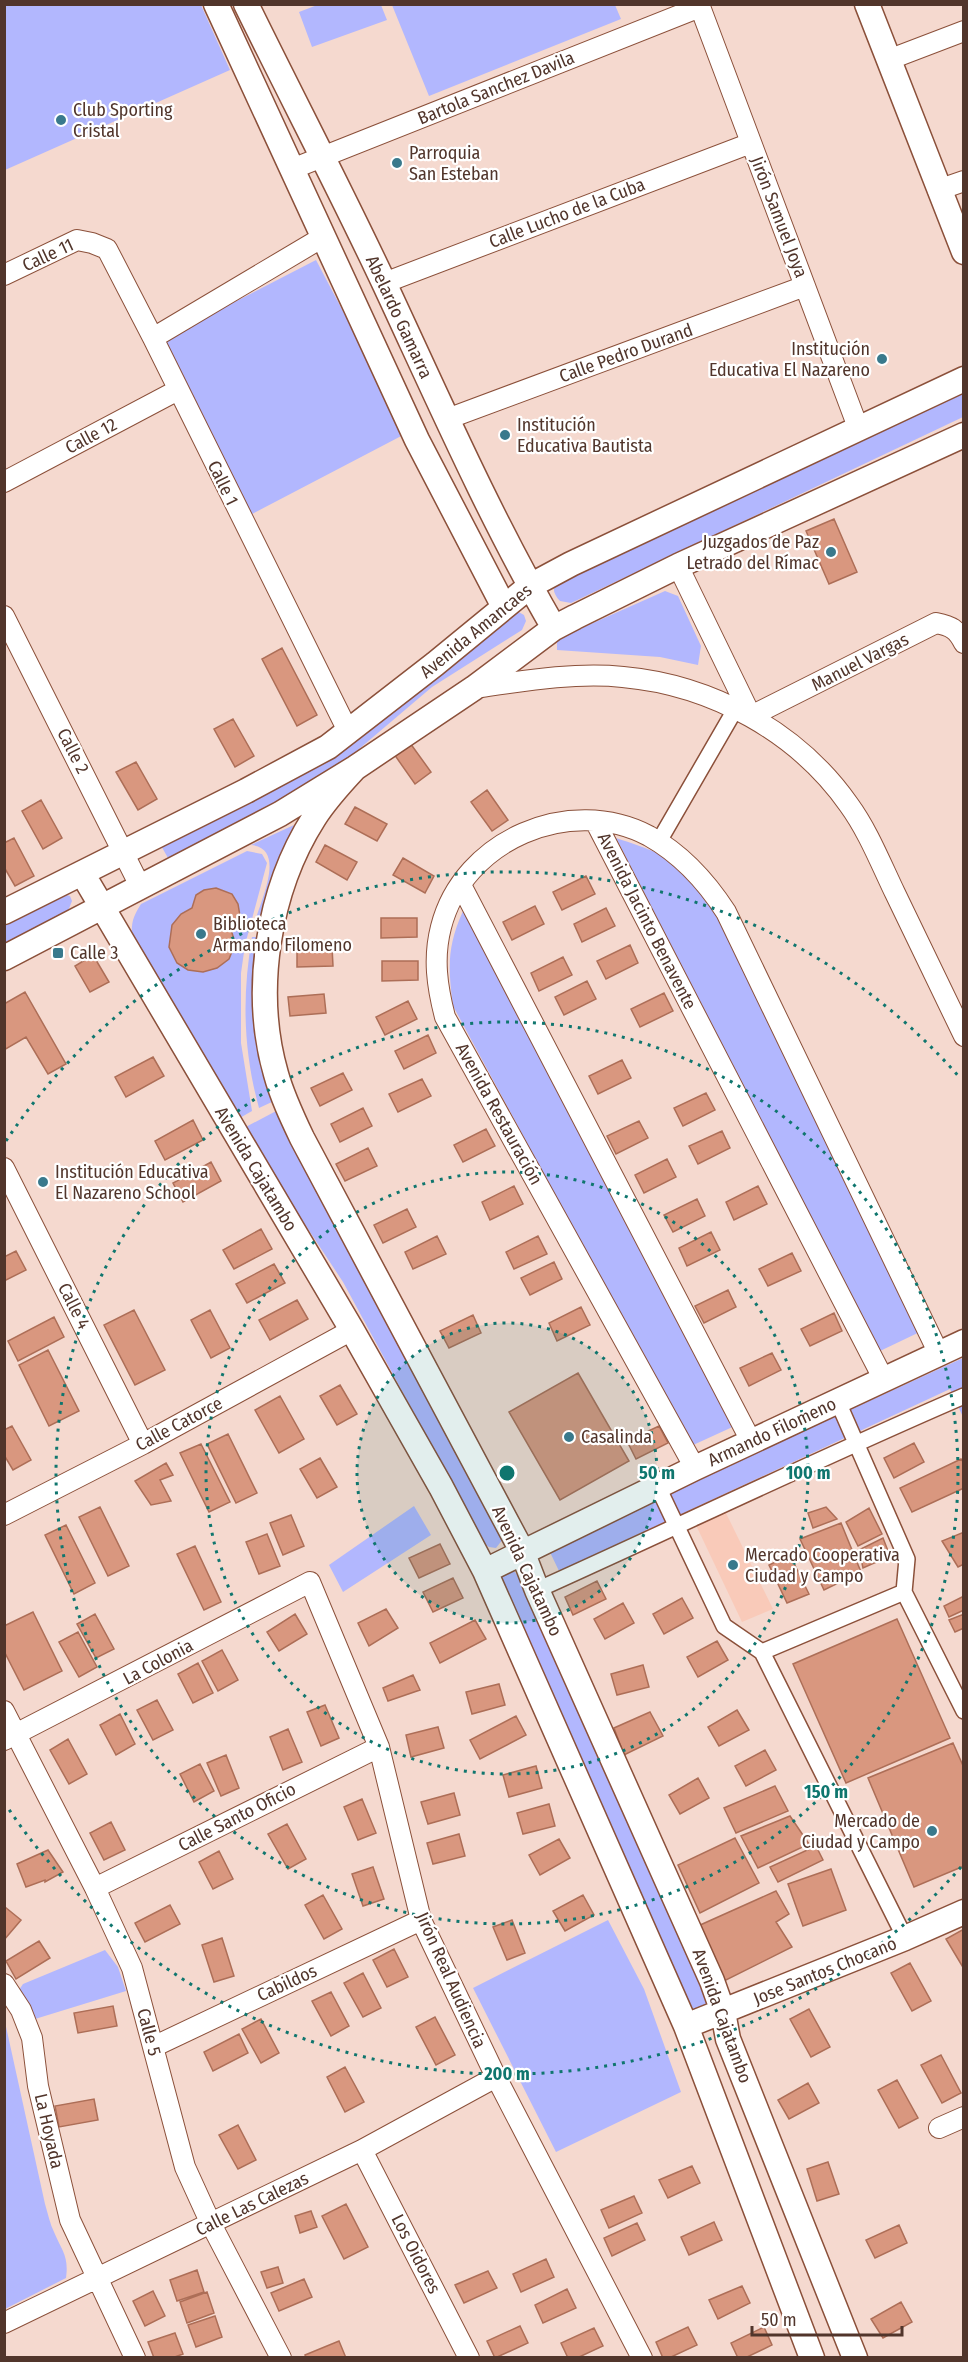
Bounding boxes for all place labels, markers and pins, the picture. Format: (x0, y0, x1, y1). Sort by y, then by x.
place label: Club Sporting Cristal (73, 99, 173, 142)
marker: Club Sporting Cristal (54, 113, 68, 127)
place label: Parroquia San Esteban (409, 142, 499, 185)
marker: Parroquia San Esteban (390, 156, 404, 170)
place label: Institución Educativa El Nazareno (709, 338, 870, 381)
marker: Institución Educativa El Nazareno (875, 352, 889, 366)
place label: Institución Educativa Bautista (517, 414, 653, 457)
marker: Institución Educativa Bautista (498, 428, 512, 442)
place label: Juzgados de Paz Letrado del Rímac (687, 531, 819, 574)
marker: Juzgados de Paz Letrado del Rímac (824, 545, 838, 559)
place label: Biblioteca Armando Filomeno (213, 913, 352, 956)
marker: Biblioteca Armando Filomeno (194, 927, 208, 941)
place label: Calle 3 (70, 942, 118, 964)
marker: Calle 3 (51, 946, 65, 960)
place label: Institución Educativa El Nazareno School (55, 1161, 209, 1204)
marker: Institución Educativa El Nazareno School (36, 1175, 50, 1189)
place label: Casalinda (581, 1426, 652, 1448)
marker: Casalinda (562, 1430, 576, 1444)
centre of rings (497, 1463, 517, 1483)
place label: Mercado Cooperativa Ciudad y Campo (745, 1544, 900, 1587)
marker: Mercado Cooperativa Ciudad y Campo (726, 1558, 740, 1572)
place label: Mercado de Ciudad y Campo (802, 1810, 920, 1853)
marker: Mercado de Ciudad y Campo (925, 1824, 939, 1838)

